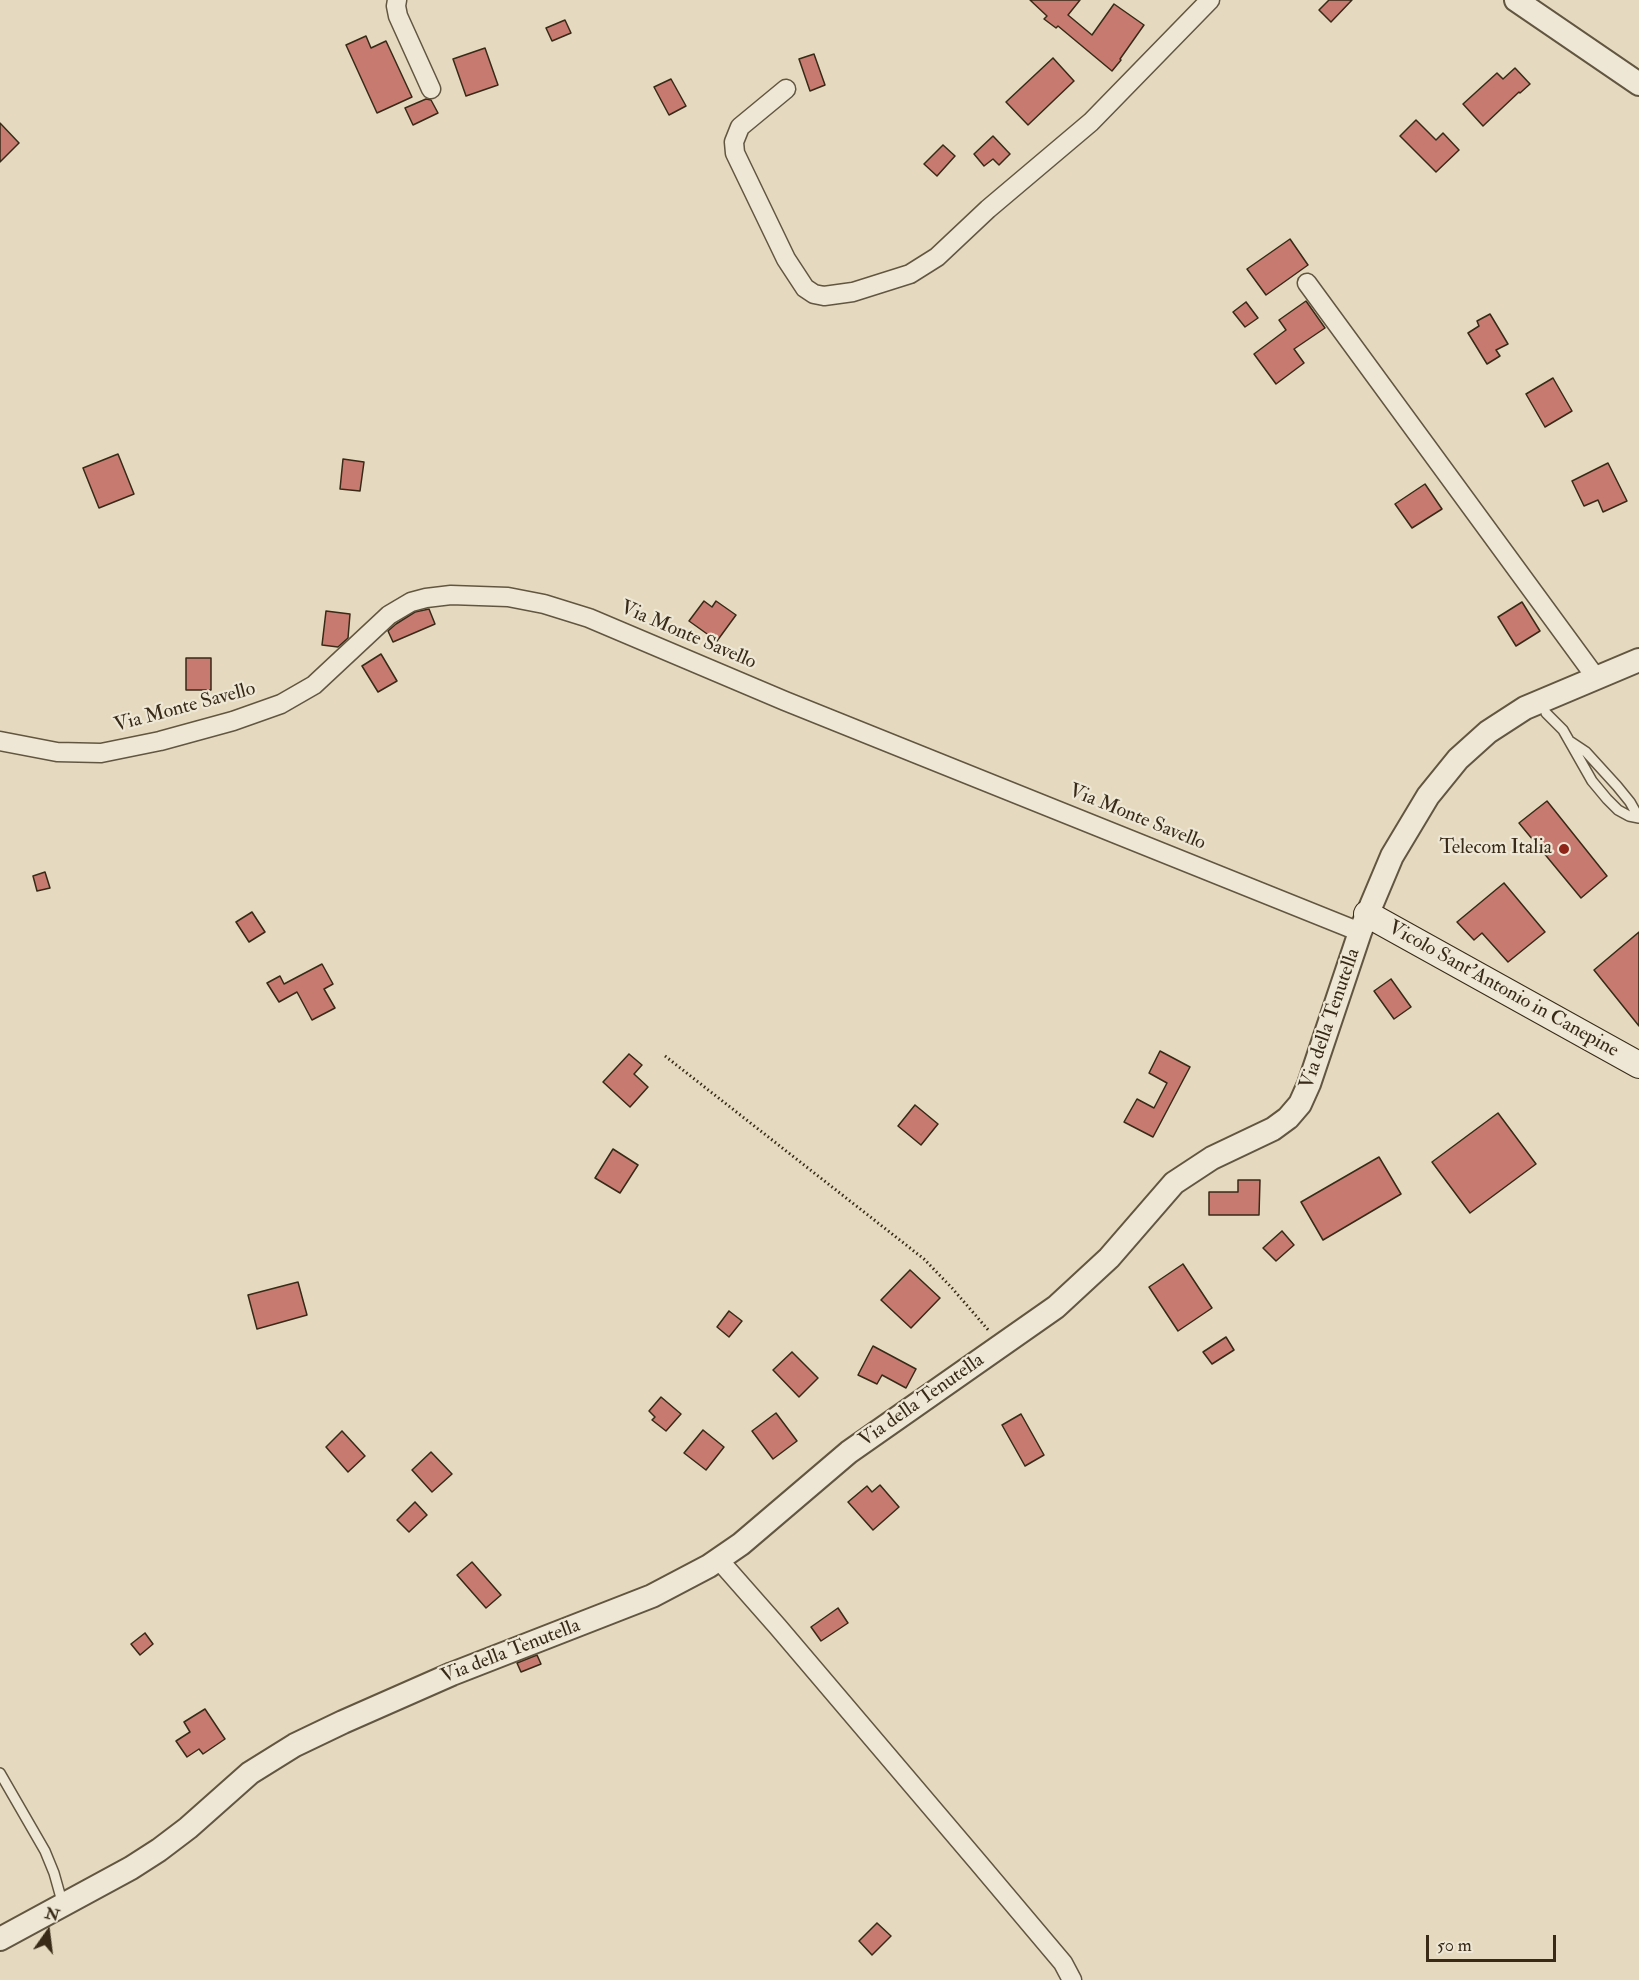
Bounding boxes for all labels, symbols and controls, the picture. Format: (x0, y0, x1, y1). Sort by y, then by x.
street label: Via Monte Savello (616, 597, 760, 675)
street label: Via Monte Savello (112, 678, 258, 738)
street label: Via Monte Savello (1065, 780, 1209, 856)
place label: Telecom Italia (1439, 837, 1552, 861)
marker: Telecom Italia (1557, 842, 1571, 856)
street label: Vicolo Sant'Antonio in Canepine (1384, 917, 1622, 1063)
street label: Via della Tenutella (1296, 946, 1366, 1092)
street label: Via della Tenutella (855, 1349, 989, 1453)
street label: Via della Tenutella (438, 1614, 584, 1690)
north arrow (18, 1902, 78, 1962)
text: N (43, 1903, 62, 1926)
scale bar (1429, 1923, 1560, 1961)
text: 50 m (1437, 1934, 1472, 1957)

